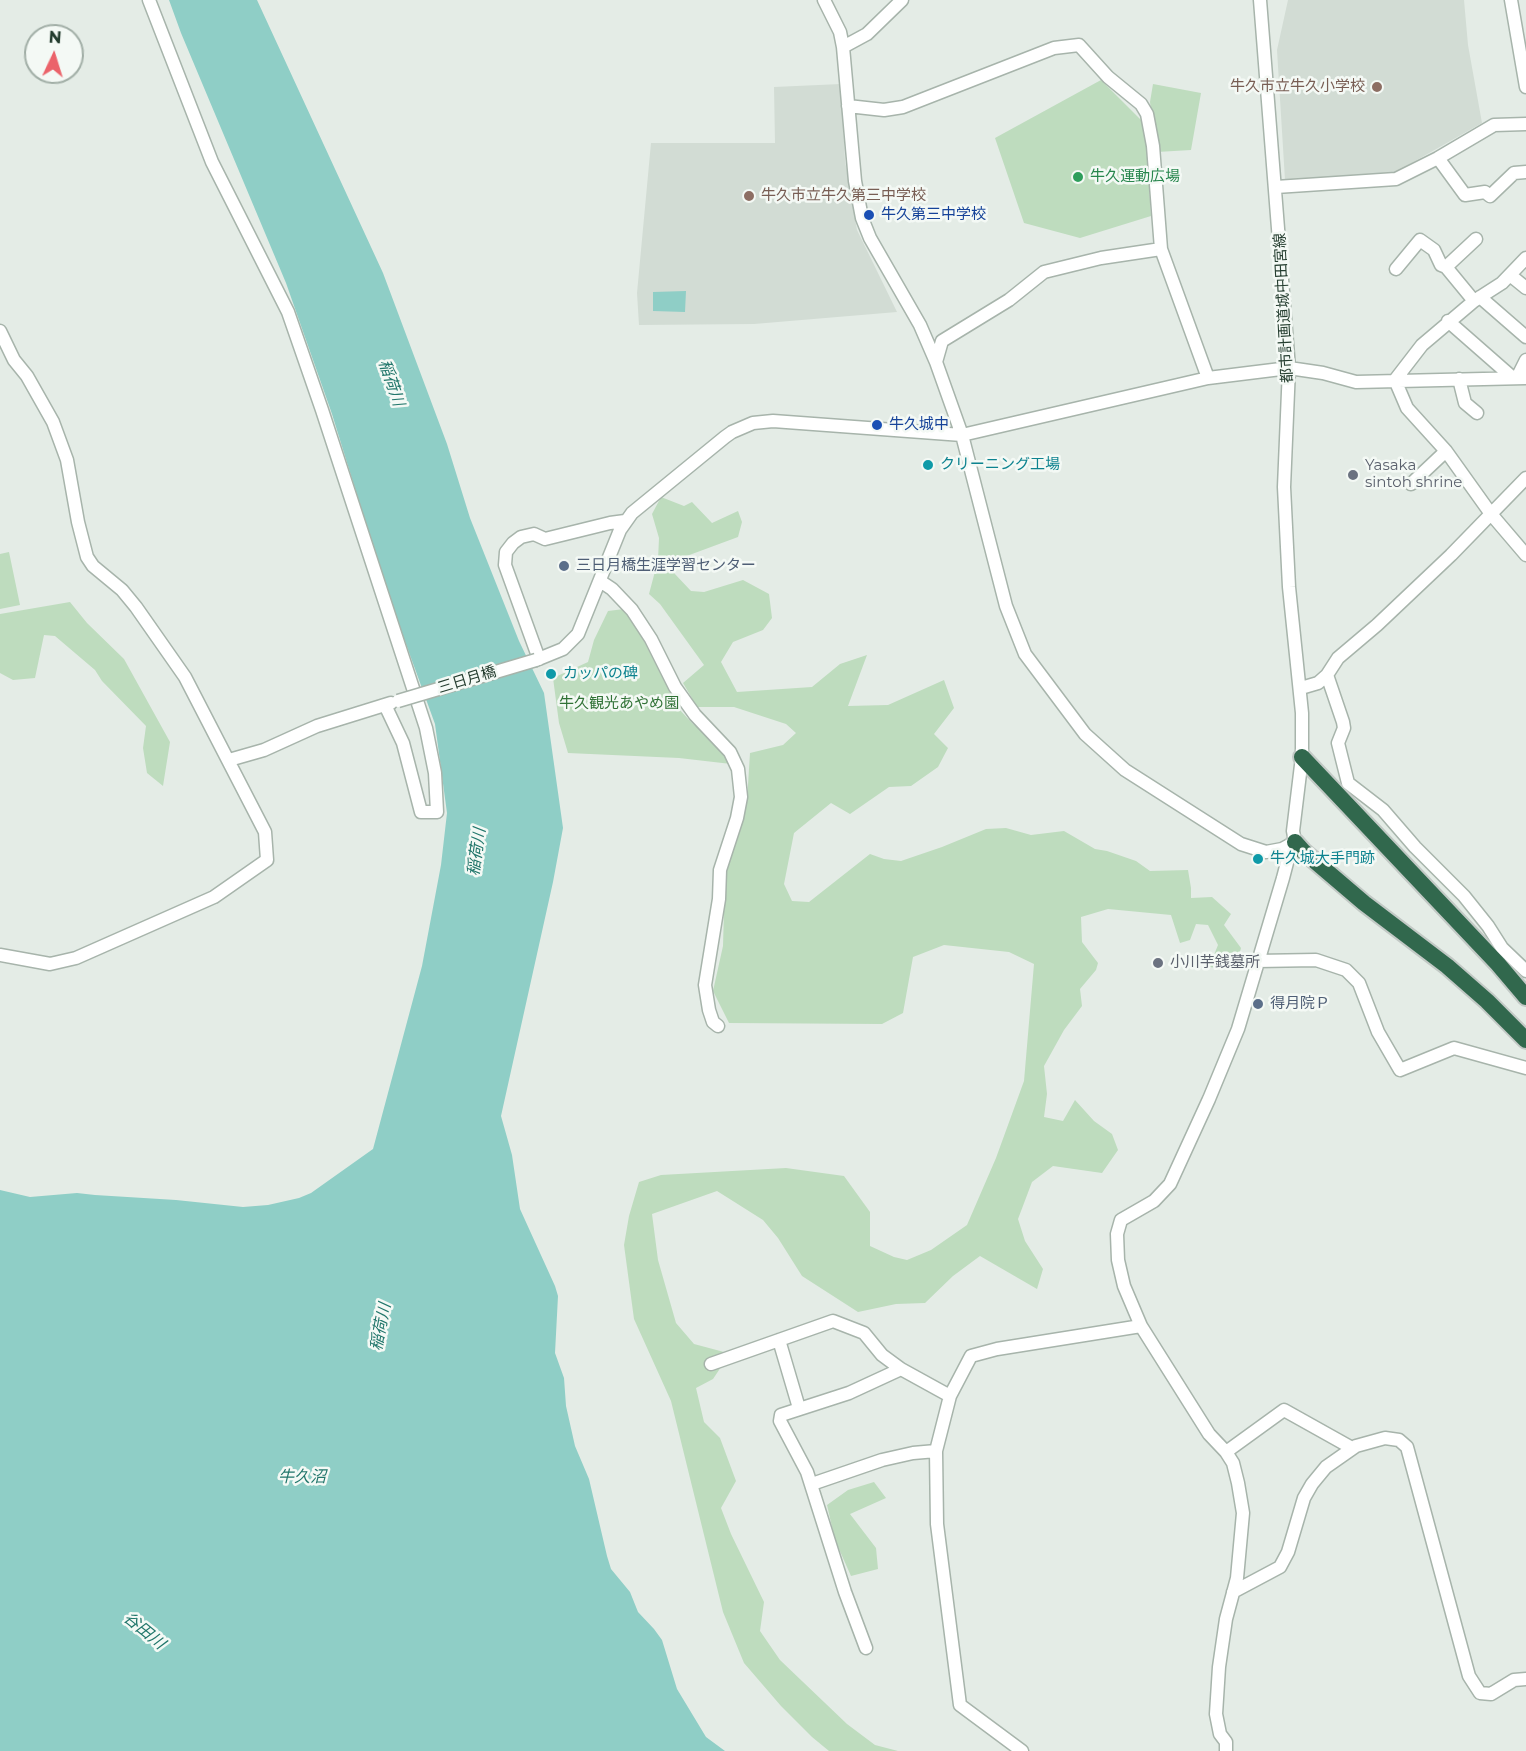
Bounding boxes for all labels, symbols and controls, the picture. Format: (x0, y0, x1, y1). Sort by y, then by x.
north arrow (24, 24, 84, 84)
text: N (48, 28, 62, 47)
place label: 牛久市立牛久小学校 (1230, 78, 1365, 96)
marker: 牛久市立牛久小学校 (1370, 80, 1384, 94)
place label: 牛久運動広場 (1090, 168, 1180, 186)
marker: 牛久運動広場 (1071, 170, 1085, 184)
place label: 牛久市立牛久第三中学校 (761, 187, 926, 205)
marker: 牛久市立牛久第三中学校 (742, 189, 756, 203)
place label: 牛久第三中学校 (881, 206, 986, 224)
marker: 牛久第三中学校 (862, 208, 876, 222)
street label: 都市計画道城中田宮線 (1271, 233, 1297, 383)
water label: 稲荷川 (374, 357, 408, 409)
place label: 牛久城中 (889, 416, 949, 434)
marker: 牛久城中 (870, 418, 884, 432)
place label: クリーニング工場 (940, 456, 1060, 474)
place label: Yasaka sintoh shrine (1365, 457, 1462, 492)
marker: クリーニング工場 (921, 458, 935, 472)
marker: Yasaka sintoh shrine (1346, 468, 1360, 482)
place label: 三日月橋生涯学習センター (576, 557, 756, 575)
marker: 三日月橋生涯学習センター (557, 559, 571, 573)
street label: 三日月橋 (436, 663, 498, 697)
place label: カッパの碑 (563, 665, 638, 683)
marker: カッパの碑 (544, 667, 558, 681)
park label: 牛久観光あやめ園 (559, 695, 679, 713)
water label: 稲荷川 (464, 827, 490, 877)
place label: 牛久城大手門跡 (1270, 850, 1375, 868)
marker: 牛久城大手門跡 (1251, 852, 1265, 866)
place label: 小川芋銭墓所 (1170, 954, 1260, 972)
marker: 小川芋銭墓所 (1151, 956, 1165, 970)
place label: 得月院Ｐ (1270, 995, 1330, 1013)
marker: 得月院Ｐ (1251, 997, 1265, 1011)
water label: 稲荷川 (367, 1302, 395, 1352)
water label: 牛久沼 (278, 1467, 326, 1487)
water label: 谷田川 (119, 1608, 169, 1654)

